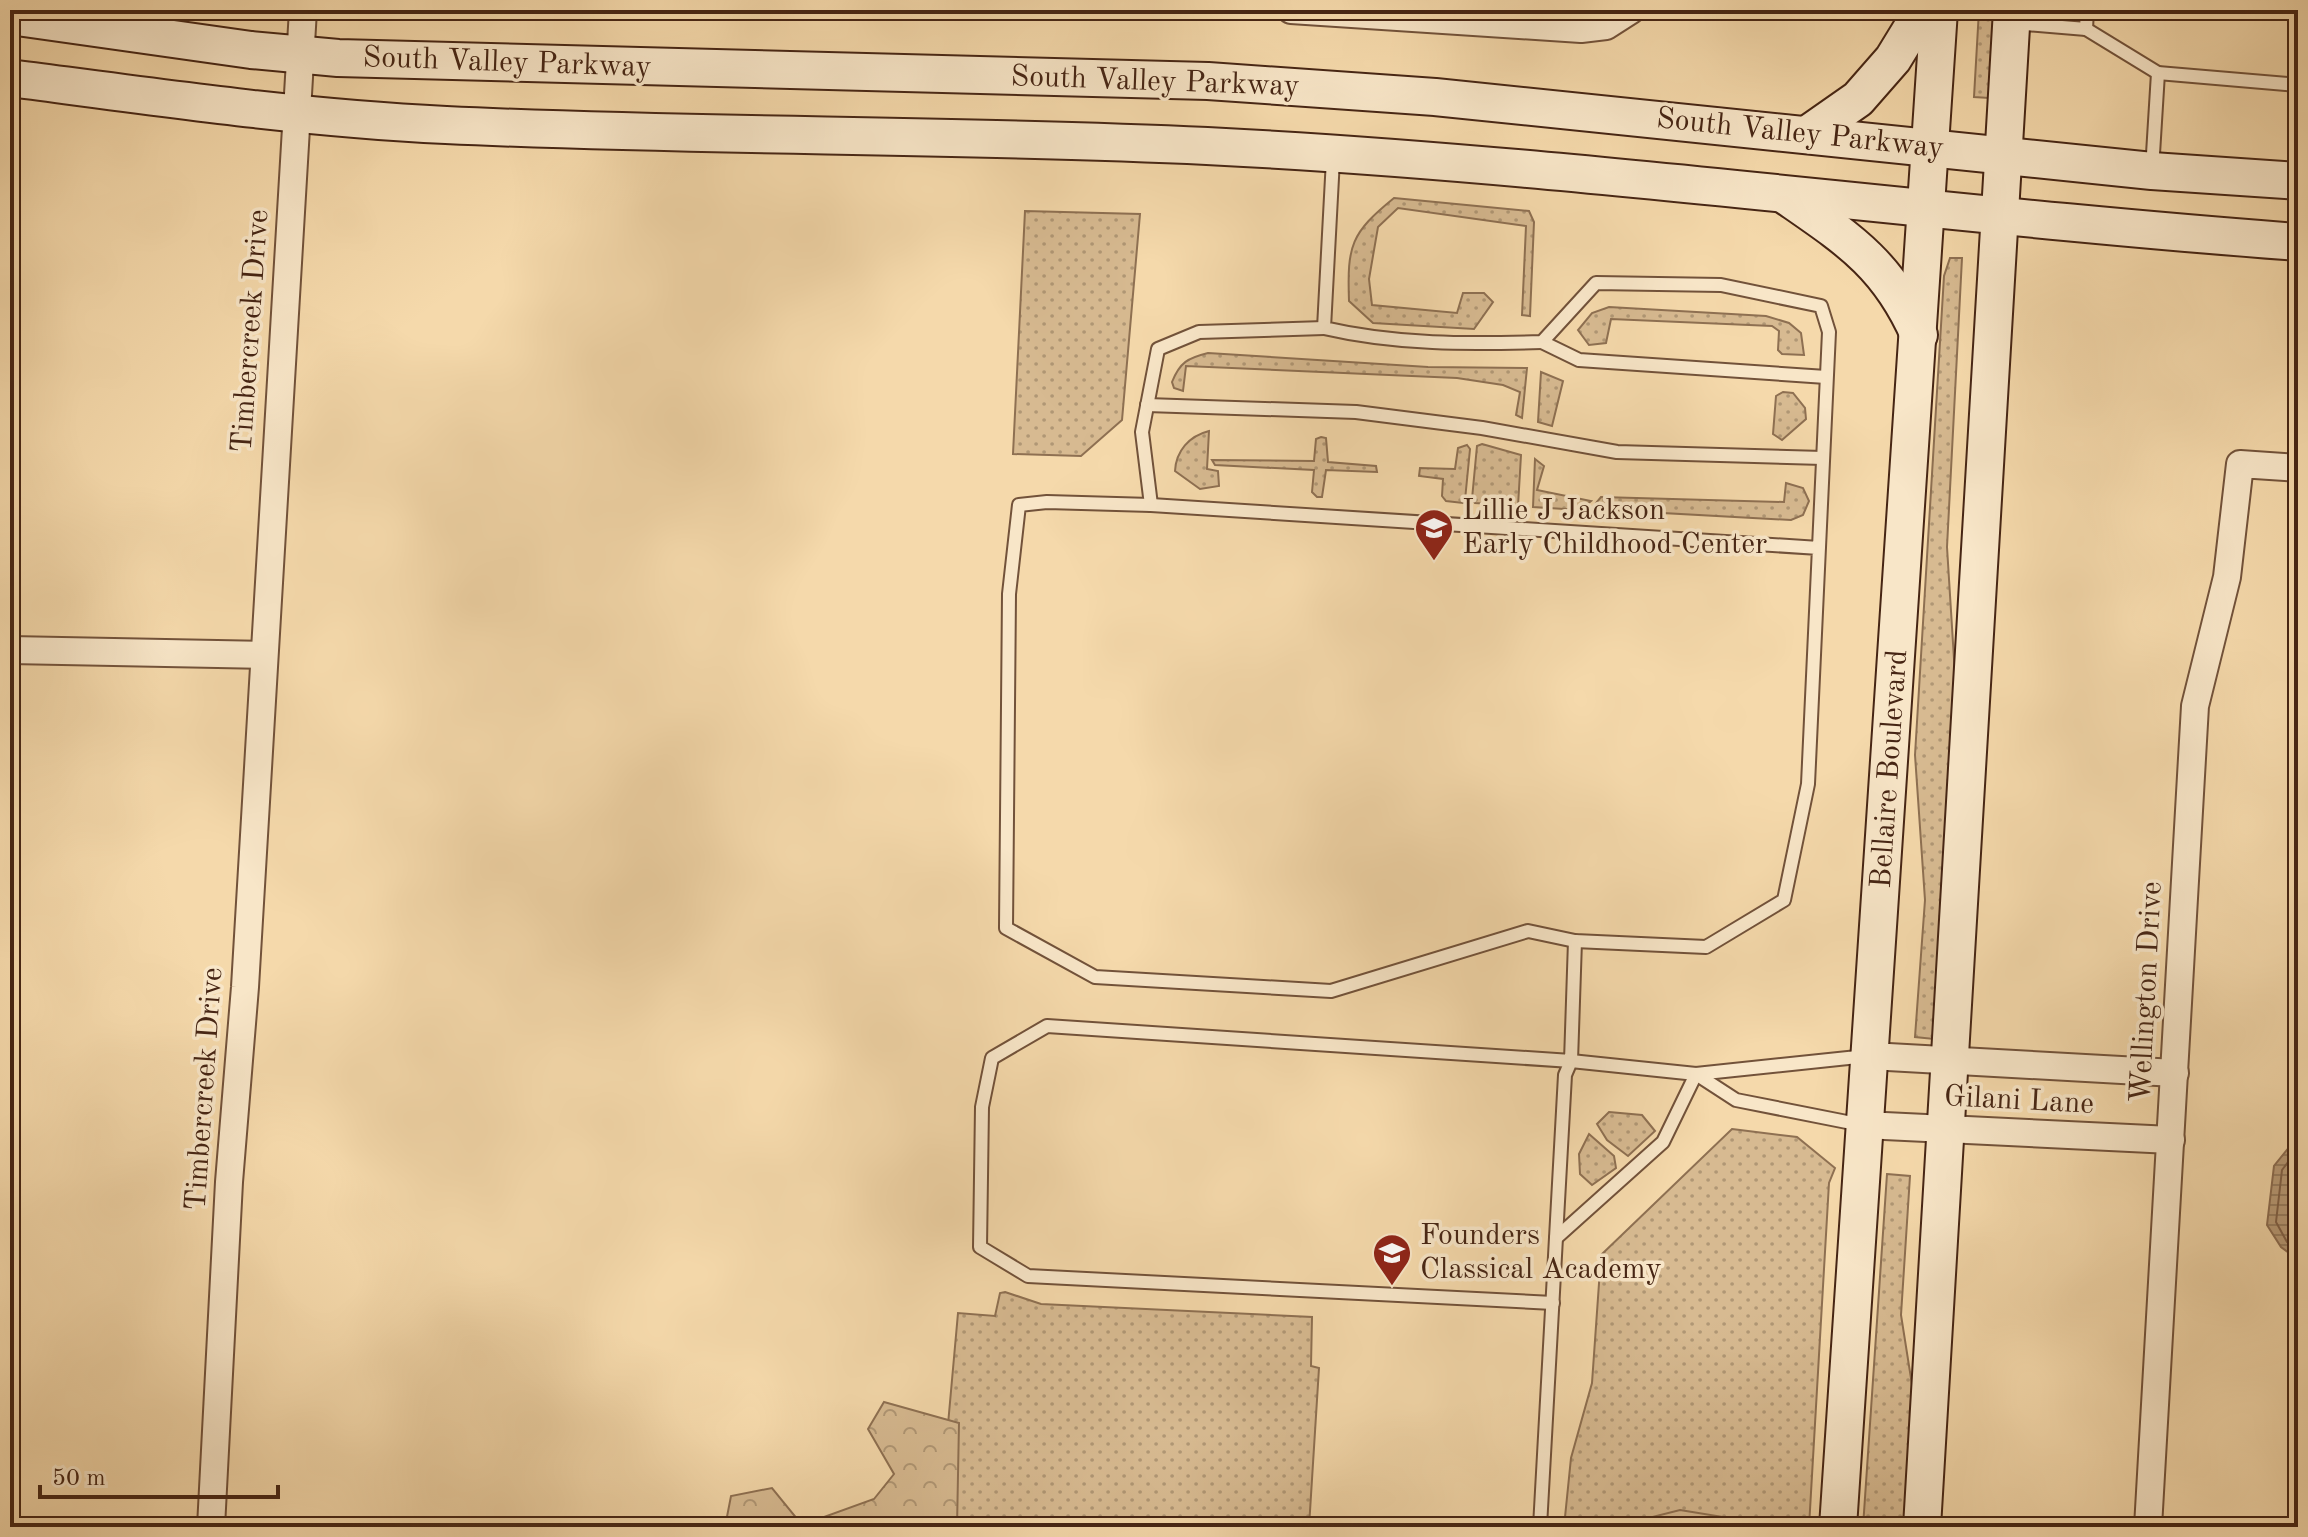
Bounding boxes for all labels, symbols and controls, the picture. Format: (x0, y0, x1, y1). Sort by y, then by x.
street label: South Valley Parkway (362, 43, 652, 83)
street label: South Valley Parkway (1010, 62, 1300, 102)
street label: South Valley Parkway (1655, 104, 1945, 164)
street label: Timbercreek Drive (228, 208, 274, 454)
place label: Lillie J Jackson Early Childhood Center (1462, 496, 1767, 560)
school or university icon: Lillie J Jackson Early Childhood Center (1413, 507, 1455, 562)
street label: Bellaire Boulevard (1867, 649, 1913, 889)
street label: Wellington Drive (2126, 881, 2168, 1103)
street label: Timbercreek Drive (182, 966, 228, 1212)
street label: Gilani Lane (1943, 1082, 2095, 1120)
place label: Founders Classical Academy (1420, 1221, 1662, 1285)
school or university icon: Founders Classical Academy (1371, 1232, 1413, 1287)
scale bar (40, 1449, 278, 1499)
text: 50 m (52, 1467, 106, 1491)

